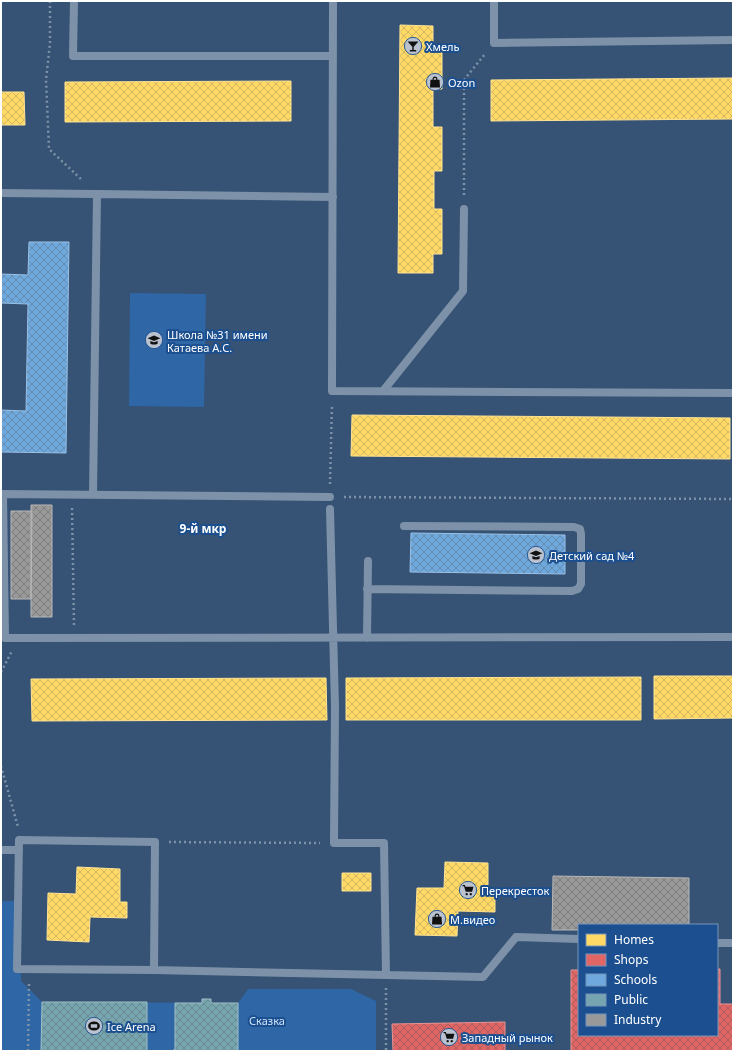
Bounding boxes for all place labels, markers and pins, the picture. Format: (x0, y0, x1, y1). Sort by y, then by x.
bar icon: Хмель (403, 36, 423, 56)
place label: Хмель (426, 39, 459, 54)
shop icon: Ozon (425, 72, 445, 92)
place label: Ozon (448, 75, 475, 90)
place label: Школа №31 имени Катаева А.С. (167, 327, 268, 355)
school or university icon: Школа №31 имени Катаева А.С. (144, 330, 164, 350)
school or university icon: Детский сад №4 (526, 545, 546, 565)
place label: Детский сад №4 (549, 548, 635, 563)
supermarket icon: Перекресток (458, 880, 478, 900)
place label: Перекресток (481, 883, 549, 898)
shop icon: М.видео (427, 909, 447, 929)
place label: М.видео (450, 912, 495, 927)
sports icon: Ice Arena (84, 1016, 104, 1036)
place label: Ice Arena (107, 1019, 156, 1034)
supermarket icon: Западный рынок (439, 1027, 459, 1047)
place label: Западный рынок (462, 1030, 553, 1045)

